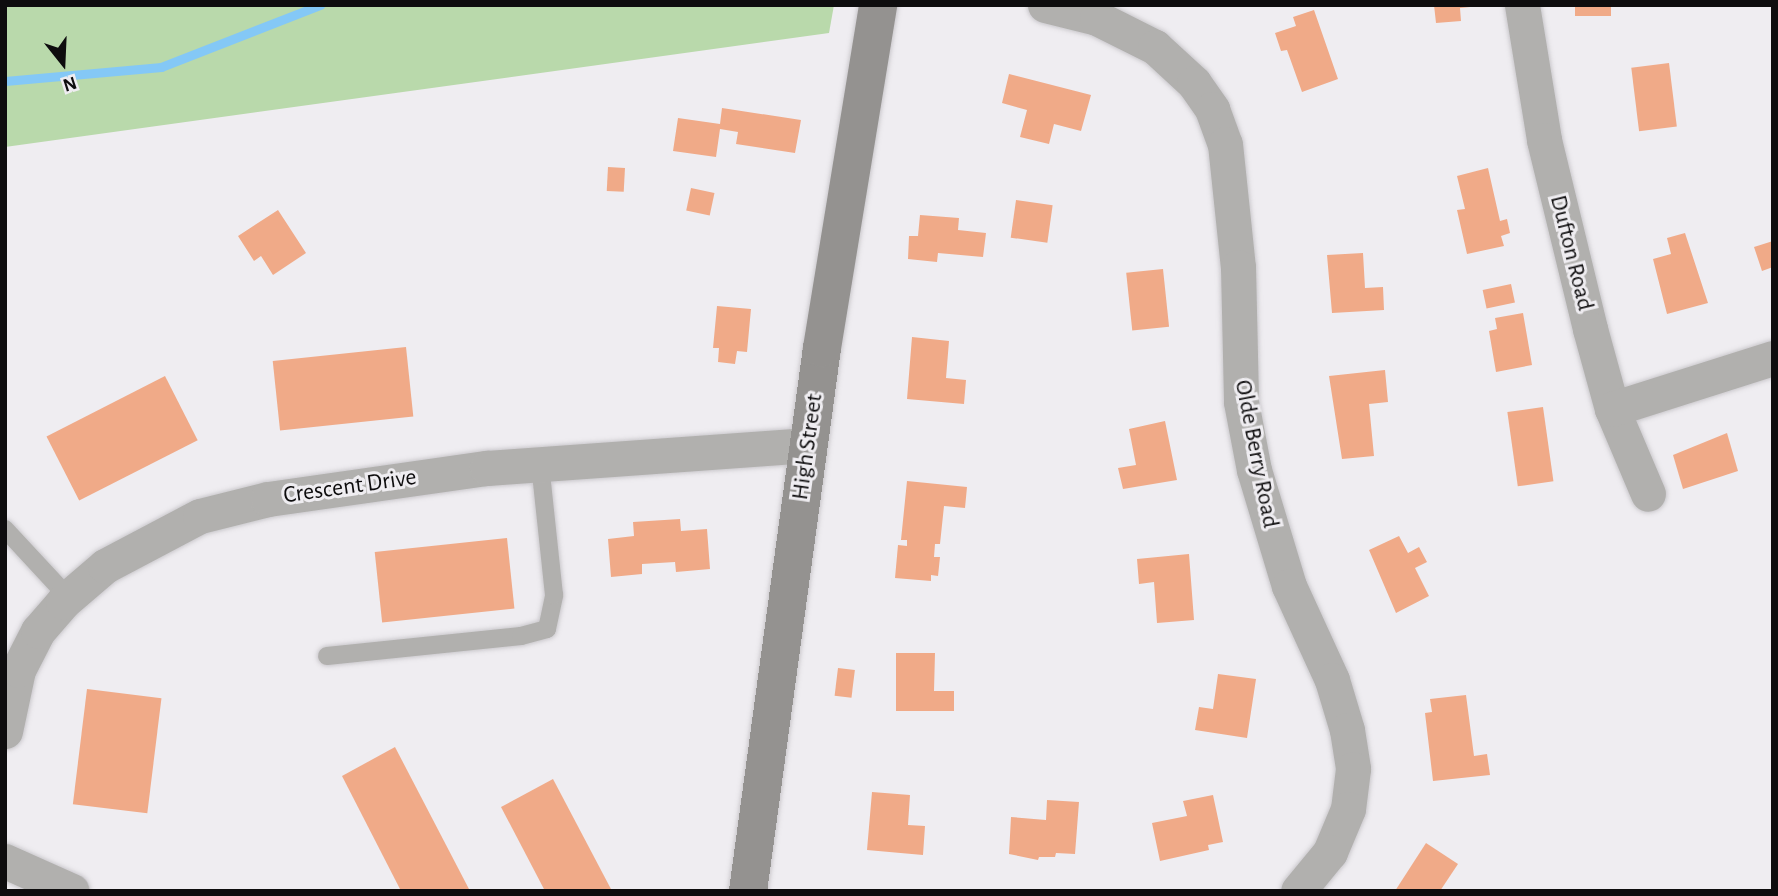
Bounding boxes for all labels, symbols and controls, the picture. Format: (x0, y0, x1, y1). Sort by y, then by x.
north arrow (28, 28, 98, 98)
text: N (60, 72, 79, 95)
street label: Dufton Road (1543, 192, 1599, 314)
street label: Olde Berry Road (1228, 378, 1284, 530)
street label: High Street (786, 392, 830, 502)
street label: Crescent Drive (282, 463, 418, 511)

